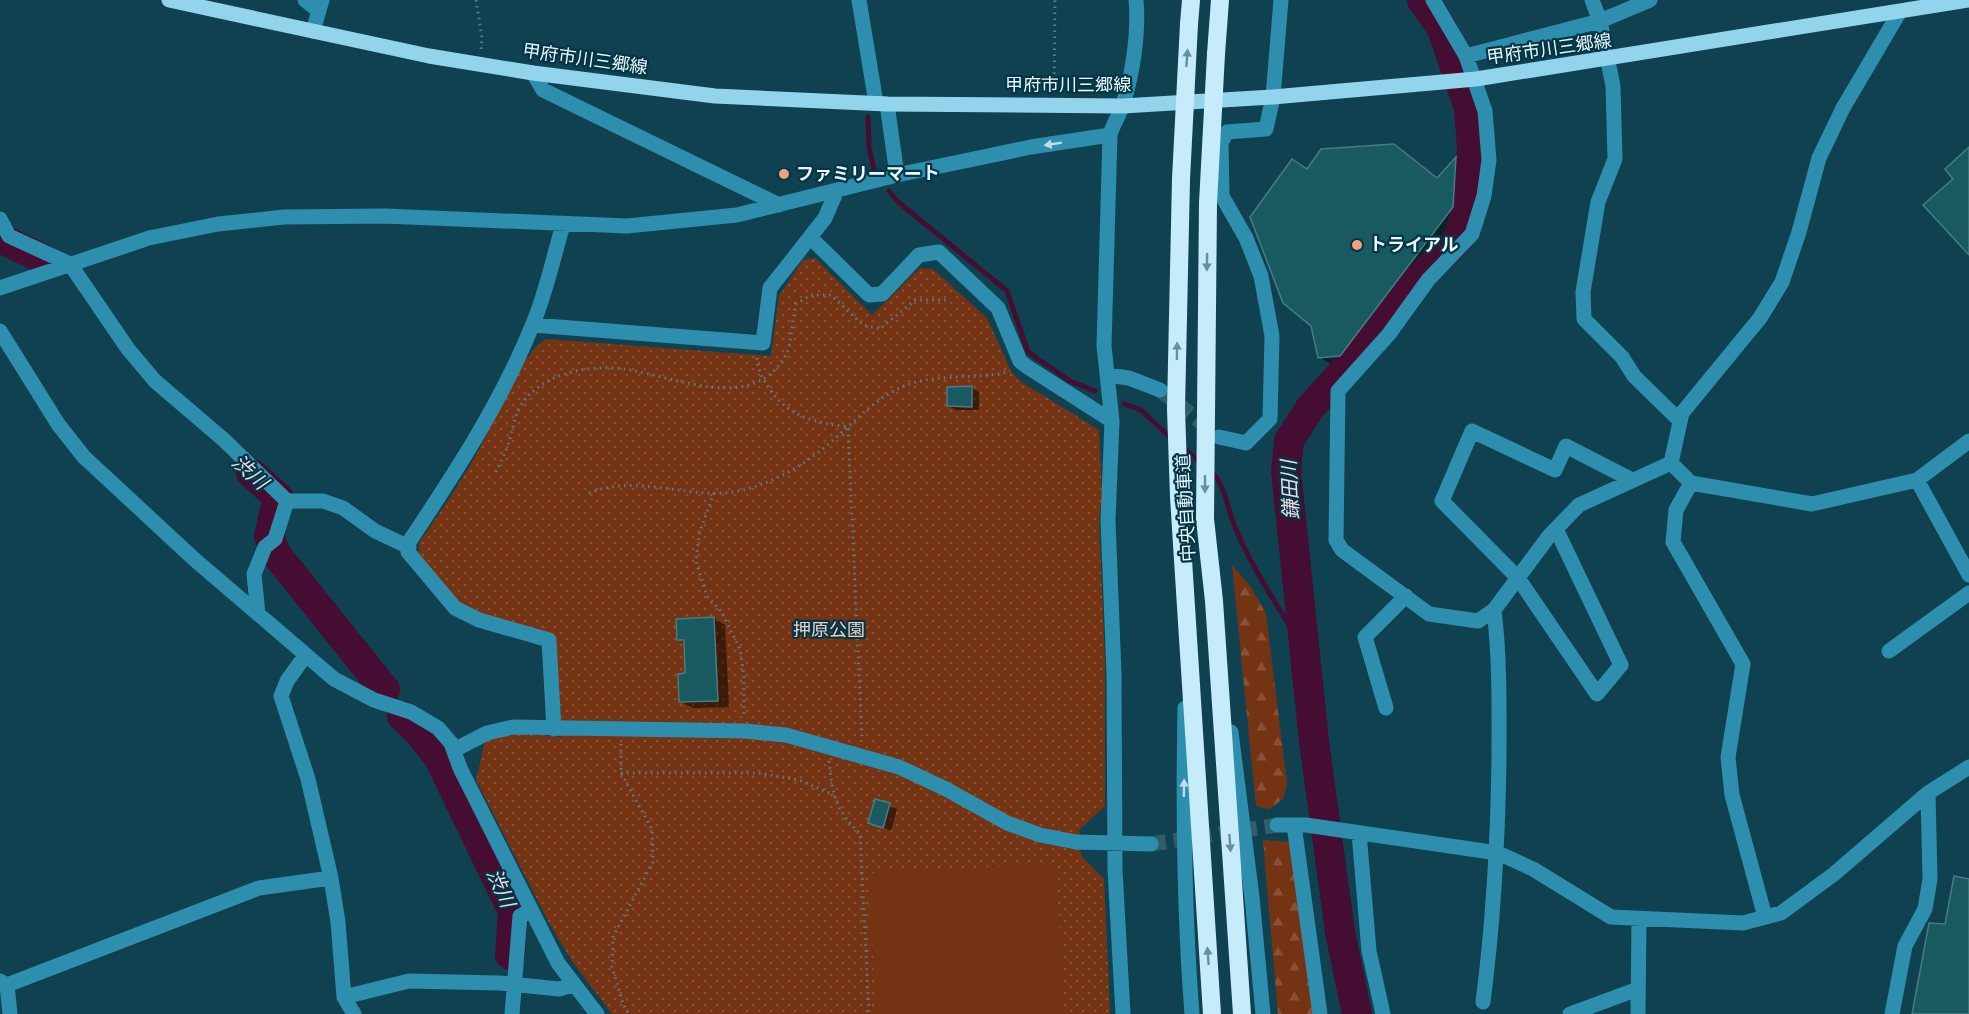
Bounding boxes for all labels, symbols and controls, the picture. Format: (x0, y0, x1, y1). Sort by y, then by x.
street label: 甲府市川三郷線 (1485, 29, 1613, 69)
street label: 甲府市川三郷線 (521, 39, 649, 79)
one-way arrow (1183, 48, 1192, 67)
street label: 甲府市川三郷線 (1005, 74, 1131, 96)
one-way arrow (1043, 139, 1062, 148)
place label: ファミリーマート (796, 163, 940, 185)
marker: ファミリーマート (777, 167, 791, 181)
place label: トライアル (1369, 234, 1459, 256)
marker: トライアル (1350, 238, 1364, 252)
one-way arrow (1202, 252, 1212, 271)
one-way arrow (1172, 341, 1182, 360)
water label: 渋川 (227, 450, 274, 496)
street label: 中央自動車道 (1172, 453, 1200, 563)
water label: 鎌田川 (1276, 457, 1304, 521)
one-way arrow (1200, 474, 1210, 493)
park label: 押原公園 (793, 619, 865, 641)
one-way arrow (1179, 778, 1188, 797)
one-way arrow (1226, 834, 1235, 853)
water label: 渋川 (482, 865, 521, 913)
one-way arrow (1203, 946, 1213, 965)

